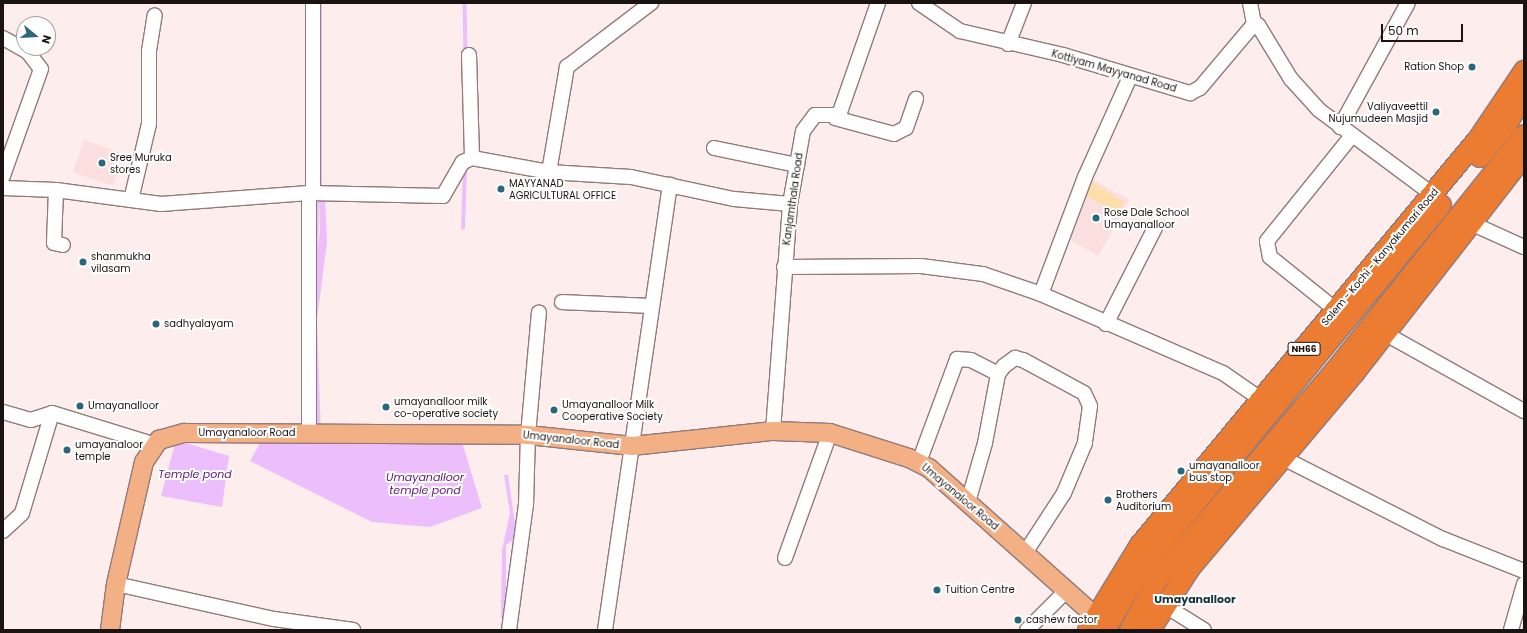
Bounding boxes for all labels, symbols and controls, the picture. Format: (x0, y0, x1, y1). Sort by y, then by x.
north arrow (16, 16, 56, 56)
scale bar (1383, 16, 1465, 42)
text: 50 m (1388, 22, 1419, 39)
text: N (38, 33, 55, 46)
street label: Kottiyam Mayyanad Road (1050, 47, 1178, 95)
place label: Ration Shop (1404, 61, 1464, 73)
marker: Ration Shop (1467, 62, 1477, 72)
place label: Valiyaveettil Nujumudeen Masjid (1328, 100, 1428, 124)
marker: Valiyaveettil Nujumudeen Masjid (1431, 107, 1441, 117)
place label: Sree Muruka stores (110, 151, 172, 174)
street label: Kanjamthala Road (781, 152, 805, 246)
marker: Sree Muruka stores (97, 158, 107, 168)
place label: MAYYANAD AGRICULTURAL OFFICE (509, 177, 616, 200)
marker: MAYYANAD AGRICULTURAL OFFICE (496, 184, 506, 194)
street label: Salem - Kochi - Kanyakumari Road (1319, 186, 1441, 328)
place label: Rose Dale School Umayanalloor (1104, 206, 1189, 230)
marker: Rose Dale School Umayanalloor (1091, 213, 1101, 223)
place label: shanmukha vilasam (91, 250, 151, 274)
marker: shanmukha vilasam (78, 257, 88, 267)
place label: sadhyalayam (164, 318, 233, 330)
marker: sadhyalayam (151, 319, 161, 329)
road number: NH66 (1287, 342, 1321, 356)
place label: umayanalloor milk co-operative society (394, 395, 498, 418)
place label: Umayanalloor Milk Cooperative Society (562, 398, 663, 422)
place label: Umayanalloor (88, 400, 159, 412)
marker: Umayanalloor (75, 401, 85, 411)
marker: umayanalloor milk co-operative society (381, 402, 391, 412)
marker: Umayanalloor Milk Cooperative Society (549, 405, 559, 415)
street label: Umayanaloor Road (198, 427, 296, 439)
street label: Umayanaloor Road (522, 429, 620, 451)
place label: umayanaloor temple (75, 438, 143, 462)
marker: umayanaloor temple (62, 445, 72, 455)
place label: umayanalloor bus stop (1189, 459, 1259, 482)
street label: Umayanaloor Road (919, 461, 1001, 533)
marker: umayanalloor bus stop (1176, 466, 1186, 476)
water label: Temple pond (158, 467, 232, 481)
water label: Umayanalloor temple pond (386, 471, 464, 497)
place label: Brothers Auditorium (1116, 488, 1171, 512)
marker: Brothers Auditorium (1103, 495, 1113, 505)
place label: Tuition Centre (945, 584, 1015, 596)
marker: Tuition Centre (932, 585, 942, 595)
district label: Umayanalloor (1154, 592, 1236, 606)
place label: cashew factor (1026, 614, 1097, 626)
marker: cashew factor (1013, 615, 1023, 625)

